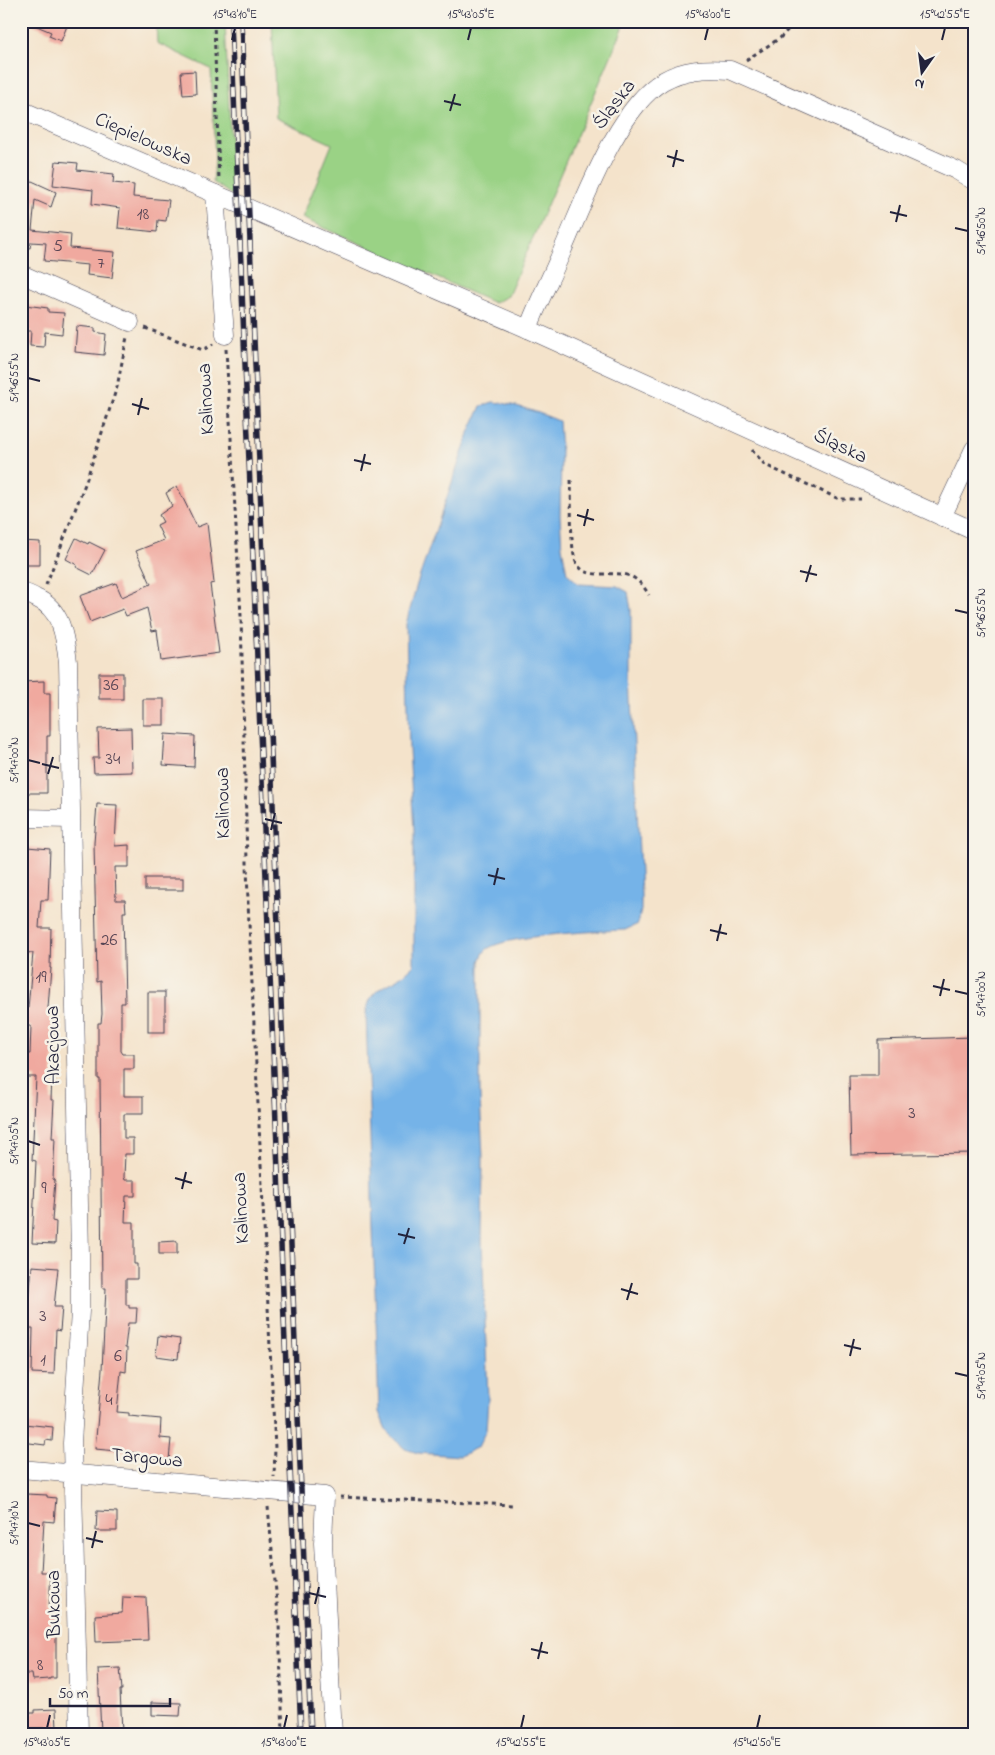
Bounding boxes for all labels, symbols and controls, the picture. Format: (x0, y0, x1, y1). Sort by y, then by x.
text: 15°43'10"E (213, 6, 257, 24)
text: 15°43'05"E (447, 6, 495, 24)
text: 15°43'00"E (685, 6, 731, 24)
text: 15°42'55"E (920, 6, 970, 24)
north arrow (898, 48, 948, 98)
text: N (912, 72, 926, 94)
street label: Śląska (586, 74, 644, 136)
street label: Ciepielowska (90, 106, 196, 174)
house number: 18 (137, 202, 149, 228)
text: 51°46'50"N (973, 207, 991, 255)
house number: 5 (53, 234, 63, 260)
house number: 7 (97, 251, 105, 277)
text: 51°46'55"N (6, 353, 24, 403)
street label: Kalinowa (191, 362, 223, 436)
street label: Śląska (808, 422, 872, 472)
text: 51°46'55"N (973, 588, 991, 638)
house number: 36 (103, 673, 119, 699)
text: 51°47'00"N (6, 737, 24, 783)
house number: 34 (106, 747, 121, 773)
street label: Kalinowa (209, 767, 239, 839)
house number: 26 (101, 928, 118, 954)
house number: 19 (35, 965, 47, 991)
text: 51°47'00"N (973, 971, 991, 1017)
street label: Akacjowa (39, 1005, 69, 1085)
house number: 3 (908, 1101, 916, 1127)
text: 51°47'05"N (6, 1117, 24, 1165)
street label: Kalinowa (226, 1171, 258, 1245)
house number: 9 (41, 1176, 47, 1202)
house number: 3 (39, 1304, 47, 1330)
house number: 6 (114, 1344, 122, 1370)
house number: 1 (40, 1348, 46, 1374)
text: 51°47'05"N (973, 1352, 991, 1400)
house number: 4 (105, 1388, 113, 1414)
street label: Targowa (110, 1441, 184, 1478)
text: 51°47'10"N (6, 1501, 24, 1545)
street label: Bukowa (40, 1570, 70, 1639)
house number: 8 (37, 1653, 44, 1679)
scale bar (50, 1675, 170, 1707)
text: 50 m (58, 1683, 89, 1705)
text: 15°43'05"E (23, 1734, 71, 1752)
text: 15°43'00"E (261, 1734, 307, 1752)
text: 15°42'55"E (496, 1734, 546, 1752)
text: 15°42'50"E (733, 1734, 781, 1752)

